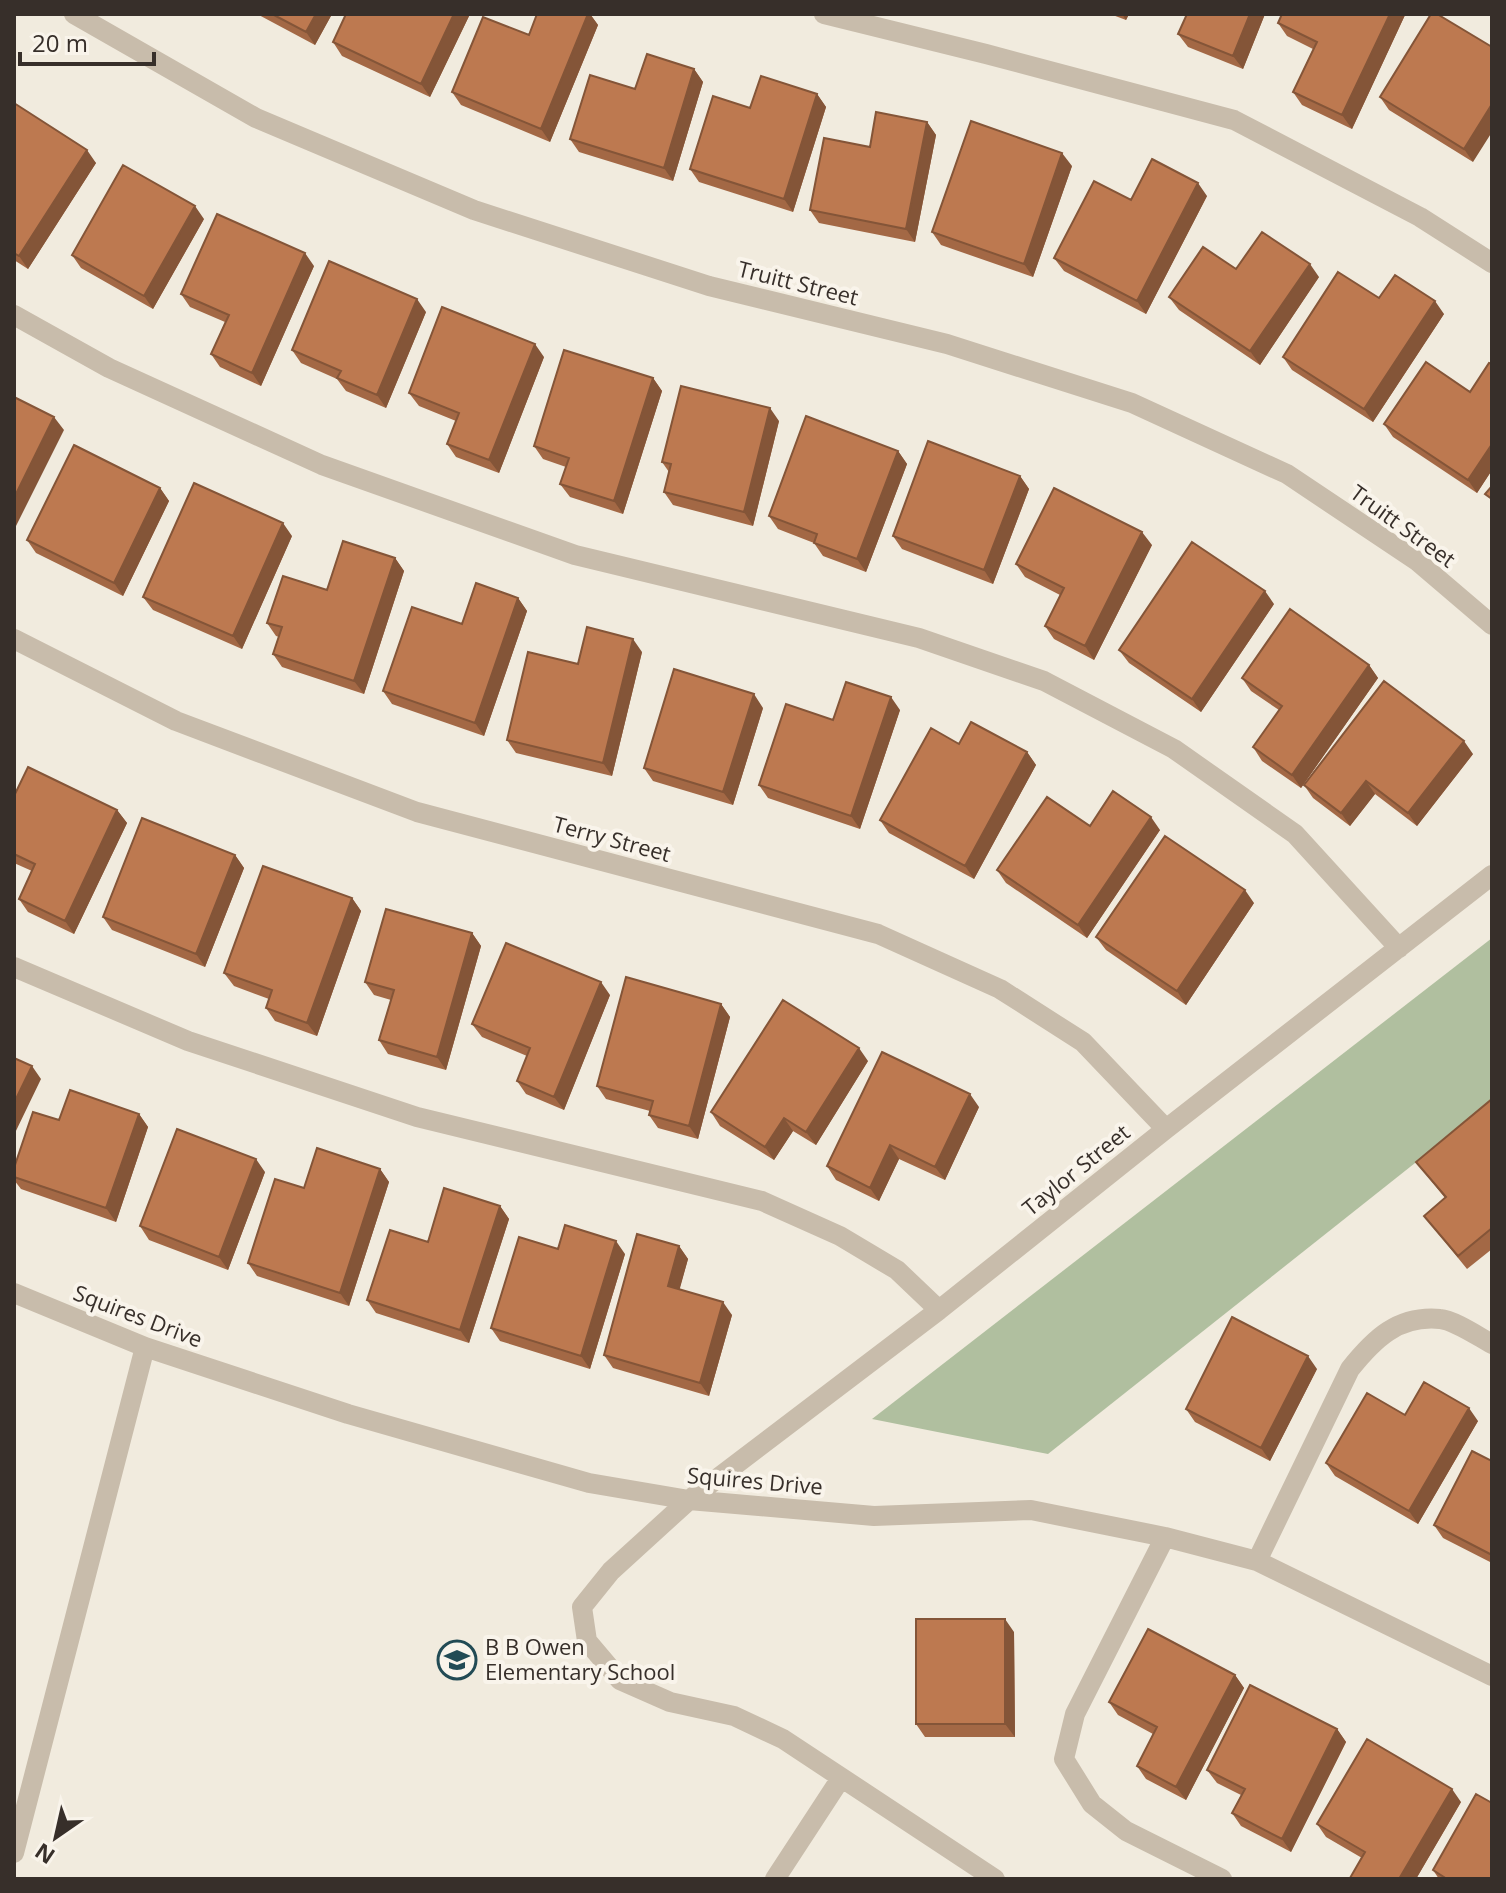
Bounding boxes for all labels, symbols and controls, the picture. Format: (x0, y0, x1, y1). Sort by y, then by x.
scale bar (20, 16, 154, 66)
text: 20 m (32, 26, 88, 59)
street label: Truitt Street (735, 253, 862, 312)
street label: Truitt Street (1345, 477, 1462, 574)
street label: Terry Street (550, 808, 675, 868)
street label: Taylor Street (1015, 1116, 1136, 1222)
street label: Squires Drive (70, 1277, 207, 1353)
street label: Squires Drive (686, 1459, 824, 1501)
place label: B B Owen Elementary School (485, 1631, 675, 1686)
school or university icon: B B Owen Elementary School (436, 1639, 478, 1681)
north arrow (16, 1797, 96, 1877)
text: N (28, 1837, 60, 1872)

